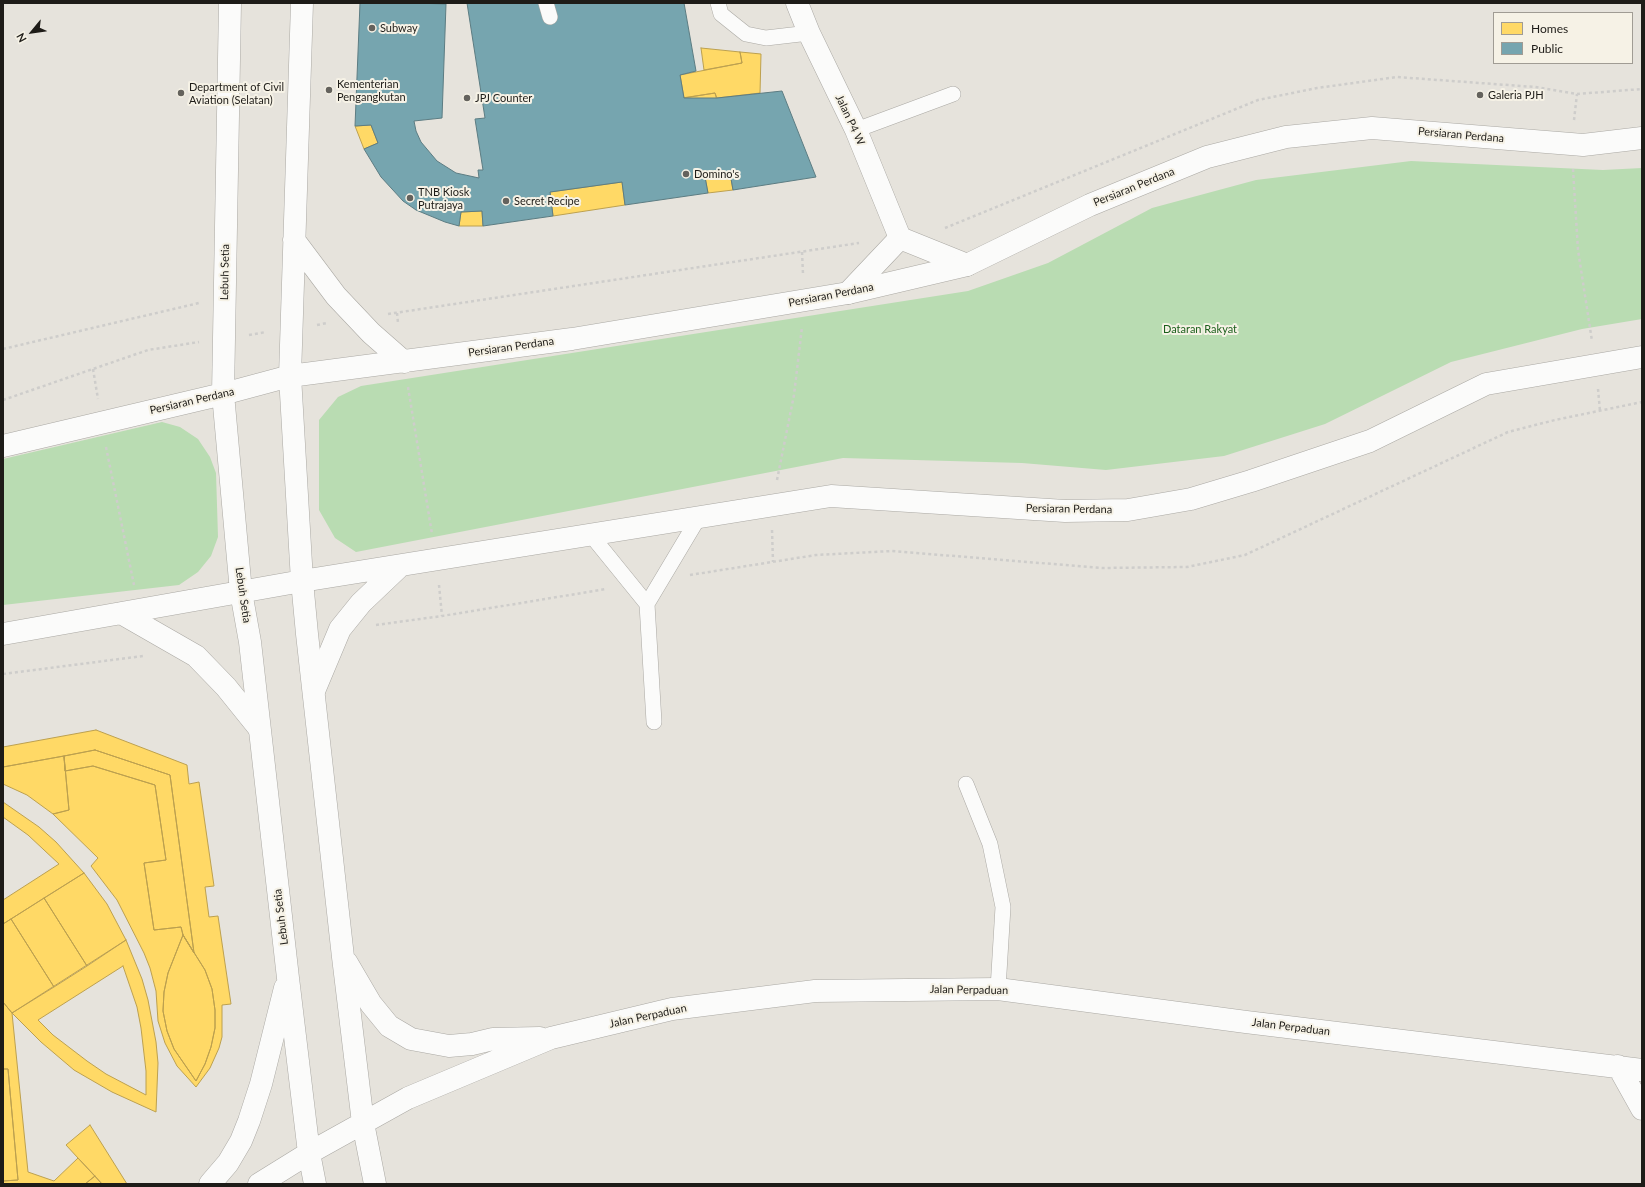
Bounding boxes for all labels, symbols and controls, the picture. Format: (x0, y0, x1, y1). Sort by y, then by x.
north arrow (12, 12, 52, 52)
legend (1493, 12, 1633, 64)
place label: Subway (380, 21, 418, 35)
text: Homes (1531, 21, 1568, 36)
marker: Subway (367, 23, 377, 33)
text: N (13, 31, 29, 45)
text: Public (1531, 41, 1563, 56)
place label: Kementerian Pengangkutan (337, 77, 406, 103)
place label: Department of Civil Aviation (Selatan) (189, 80, 284, 106)
marker: Kementerian Pengangkutan (324, 85, 334, 95)
marker: Department of Civil Aviation (Selatan) (176, 88, 186, 98)
place label: Galeria PJH (1488, 88, 1544, 102)
marker: Galeria PJH (1475, 90, 1485, 100)
place label: JPJ Counter (475, 91, 532, 105)
marker: JPJ Counter (462, 93, 472, 103)
street label: Jalan P4 W (833, 93, 867, 147)
street label: Persiaran Perdana (1417, 125, 1505, 145)
street label: Persiaran Perdana (1091, 165, 1177, 209)
place label: Domino's (694, 167, 739, 181)
marker: Domino's (681, 169, 691, 179)
place label: TNB Kiosk Putrajaya (418, 185, 469, 211)
marker: TNB Kiosk Putrajaya (405, 193, 415, 203)
place label: Secret Recipe (514, 194, 580, 208)
marker: Secret Recipe (501, 196, 511, 206)
street label: Lebuh Setia (218, 244, 232, 300)
street label: Persiaran Perdana (787, 280, 875, 310)
park label: Dataran Rakyat (1163, 322, 1237, 336)
street label: Persiaran Perdana (467, 334, 555, 360)
street label: Persiaran Perdana (148, 385, 236, 417)
street label: Persiaran Perdana (1026, 502, 1112, 516)
street label: Lebuh Setia (233, 566, 253, 624)
street label: Lebuh Setia (271, 888, 291, 946)
street label: Jalan Perpaduan (930, 983, 1008, 997)
street label: Jalan Perpaduan (608, 1001, 688, 1031)
street label: Jalan Perpaduan (1251, 1016, 1331, 1038)

